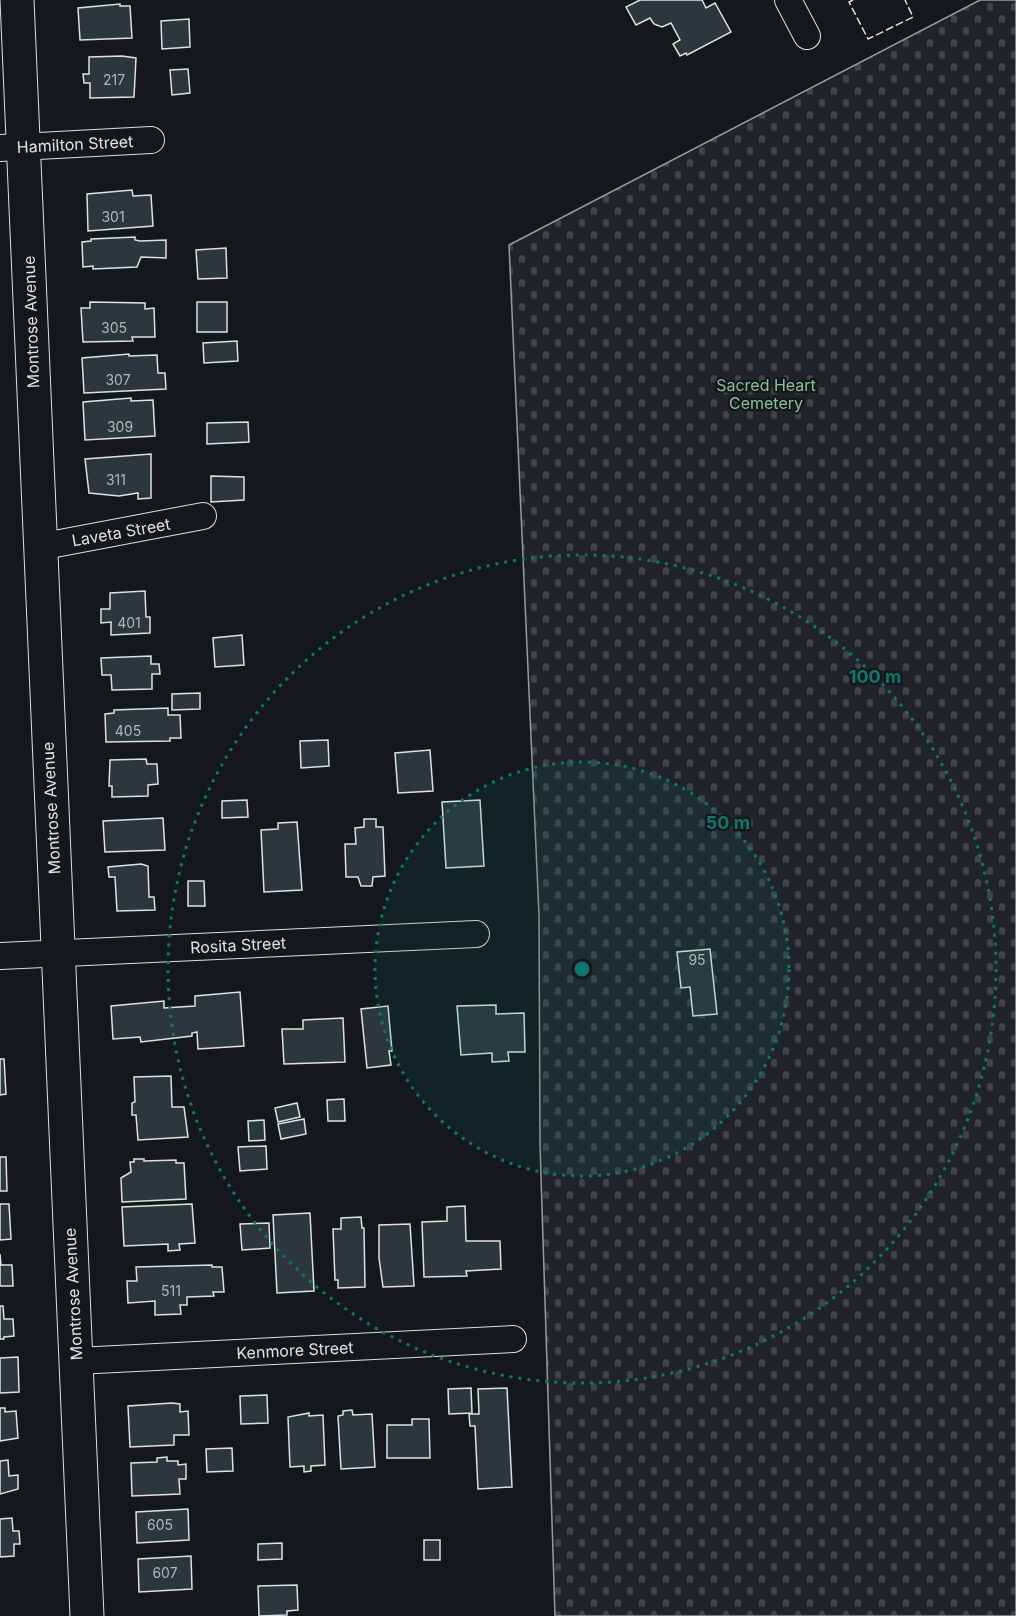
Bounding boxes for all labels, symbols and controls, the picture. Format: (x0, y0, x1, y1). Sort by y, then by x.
house number: 217 (103, 71, 125, 88)
street label: Hamilton Street (16, 131, 134, 157)
house number: 301 (101, 208, 125, 225)
street label: Montrose Avenue (19, 255, 43, 389)
house number: 305 (101, 319, 127, 336)
house number: 307 (105, 371, 131, 388)
park label: Sacred Heart Cemetery (716, 375, 816, 413)
house number: 309 (107, 418, 133, 435)
house number: 311 (106, 471, 126, 488)
street label: Laveta Street (70, 513, 172, 551)
house number: 401 (117, 614, 141, 631)
text: 100 m (849, 666, 901, 687)
house number: 405 (115, 722, 141, 739)
street label: Montrose Avenue (38, 741, 64, 875)
text: 50 m (706, 812, 750, 833)
street label: Rosita Street (190, 933, 286, 957)
house number: 95 (688, 951, 706, 968)
centre of rings (572, 959, 592, 979)
street label: Montrose Avenue (60, 1227, 86, 1361)
house number: 511 (161, 1282, 181, 1299)
street label: Kenmore Street (236, 1337, 354, 1363)
house number: 605 (147, 1516, 173, 1533)
house number: 607 (152, 1564, 178, 1581)

